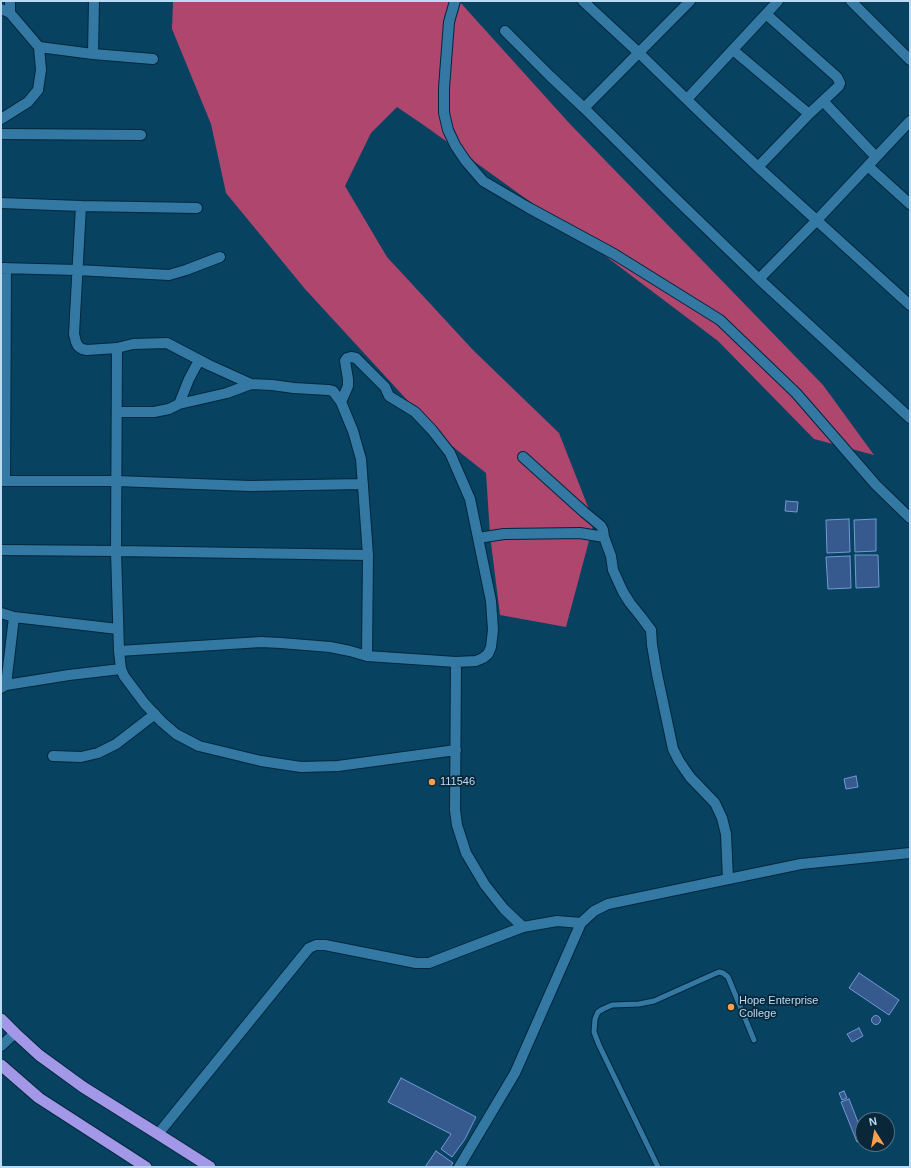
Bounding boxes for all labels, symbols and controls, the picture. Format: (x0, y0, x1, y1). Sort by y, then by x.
place label: 111546 (440, 775, 475, 789)
marker: 111546 (427, 777, 437, 787)
place label: Hope Enterprise College (739, 994, 818, 1020)
marker: Hope Enterprise College (726, 1002, 736, 1012)
north arrow (855, 1112, 895, 1152)
text: N (868, 1115, 878, 1128)

